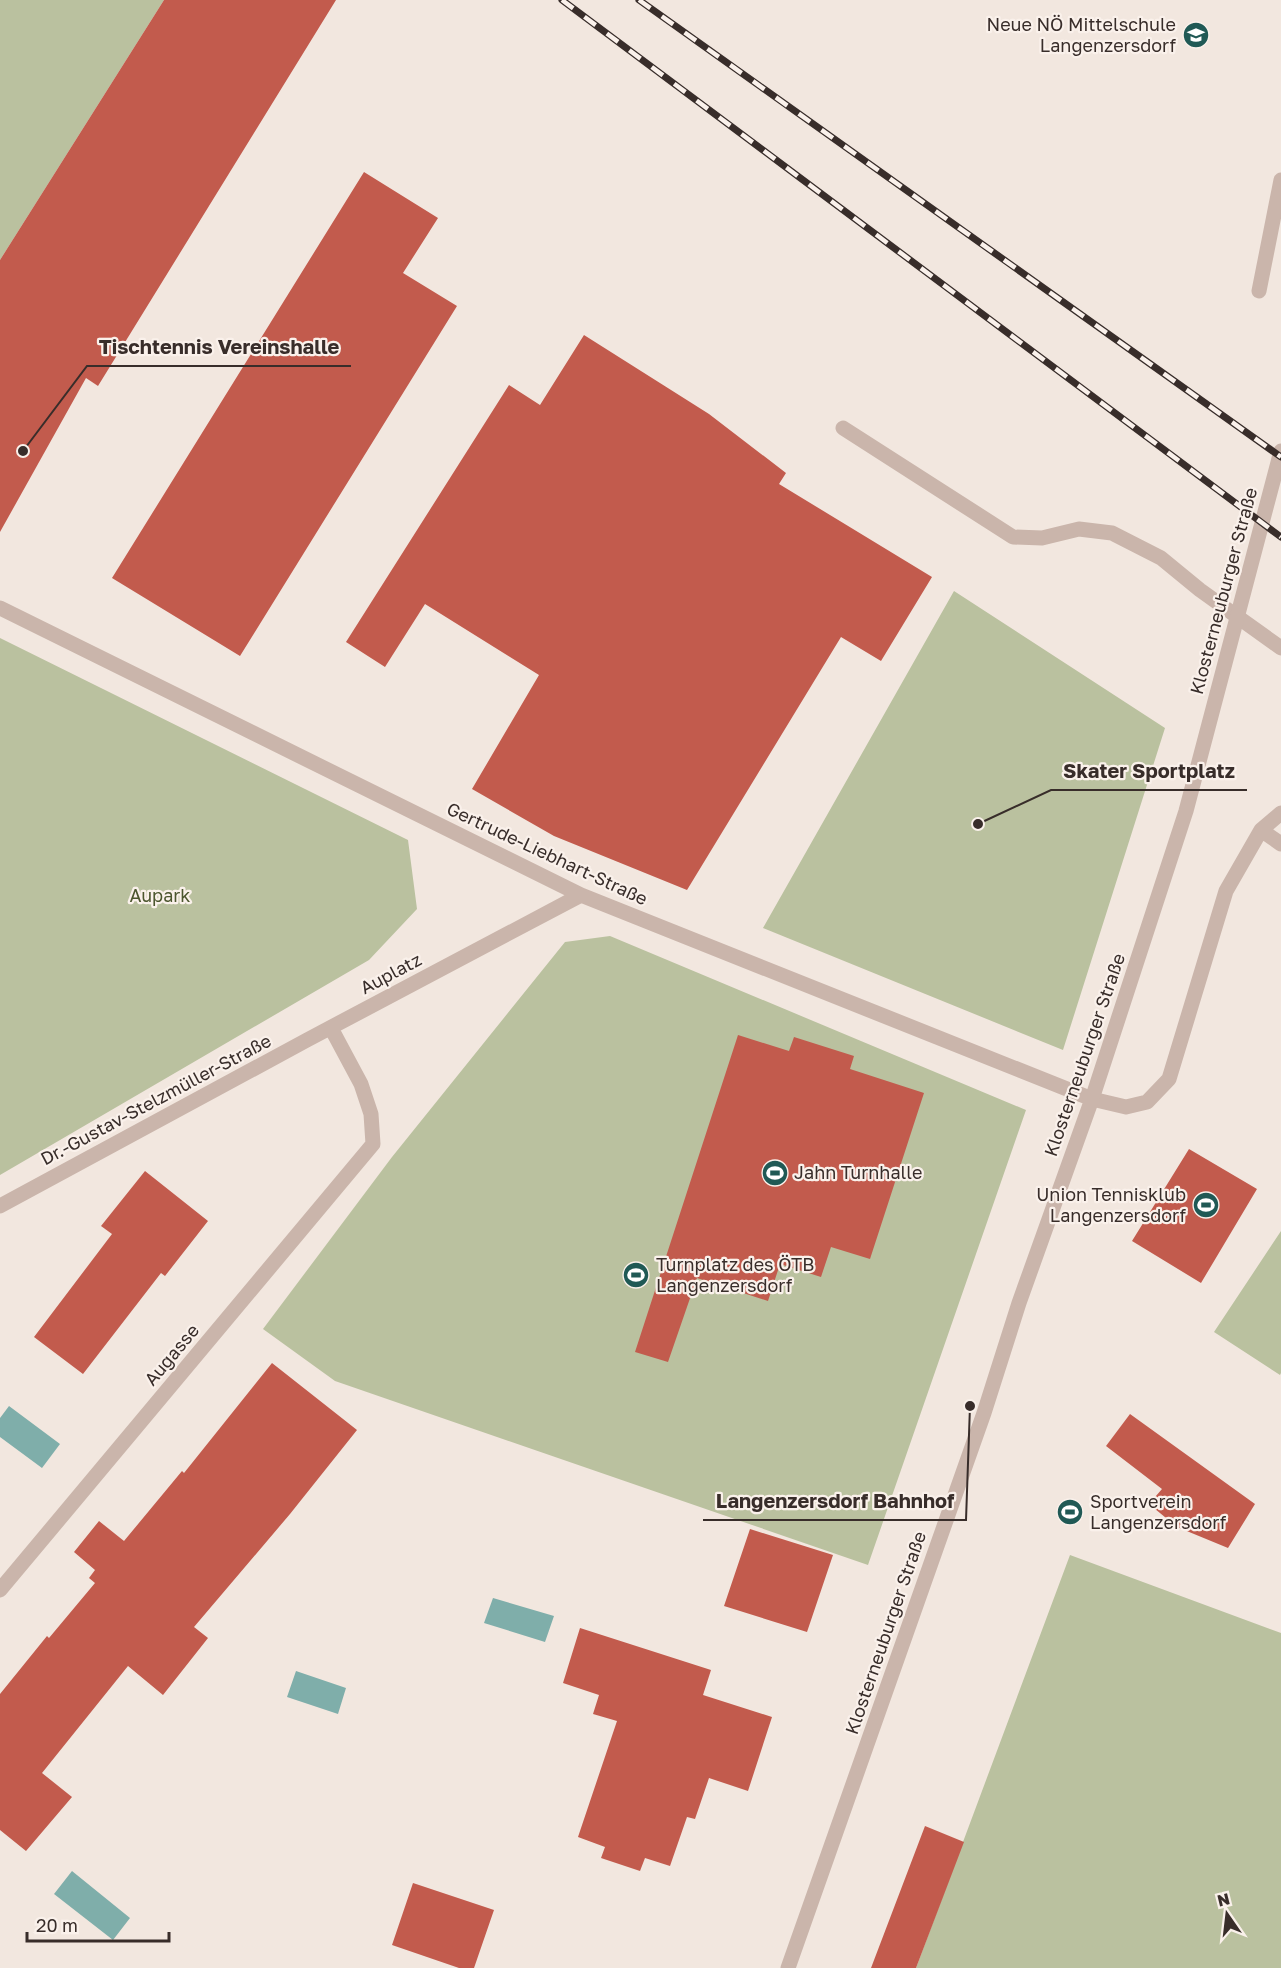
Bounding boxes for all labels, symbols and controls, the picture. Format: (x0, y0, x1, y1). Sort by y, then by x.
place label: Neue NÖ Mittelschule Langenzersdorf (986, 13, 1176, 56)
school or university icon: Neue NÖ Mittelschule Langenzersdorf (1181, 20, 1211, 50)
callout: Tischtennis Vereinshalle (87, 328, 351, 366)
text: Tischtennis Vereinshalle (99, 334, 340, 358)
street label: Klosterneuburger Straße (1185, 485, 1261, 697)
callout: Skater Sportplatz (1051, 752, 1247, 790)
text: Skater Sportplatz (1063, 758, 1235, 782)
street label: Gertrude-Liebhart-Straße (443, 797, 651, 909)
park label: Aupark (129, 884, 191, 906)
street label: Auplatz (356, 948, 425, 998)
street label: Klosterneuburger Straße (1039, 950, 1129, 1159)
street label: Dr.-Gustav-Stelzmüller-Straße (36, 1029, 275, 1169)
sports icon: Jahn Turnhalle (760, 1158, 790, 1188)
place label: Jahn Turnhalle (794, 1161, 922, 1183)
place label: Union Tennisklub Langenzersdorf (1036, 1183, 1186, 1226)
sports icon: Union Tennisklub Langenzersdorf (1191, 1190, 1221, 1220)
place label: Turnplatz des ÖTB Langenzersdorf (656, 1253, 814, 1296)
sports icon: Turnplatz des ÖTB Langenzersdorf (621, 1260, 651, 1290)
street label: Augasse (139, 1319, 203, 1390)
callout: Langenzersdorf Bahnhof (703, 1482, 966, 1520)
text: Langenzersdorf Bahnhof (716, 1488, 955, 1512)
place label: Sportverein Langenzersdorf (1090, 1490, 1227, 1533)
sports icon: Sportverein Langenzersdorf (1055, 1497, 1085, 1527)
street label: Klosterneuburger Straße (840, 1528, 930, 1737)
north arrow (1197, 1884, 1257, 1944)
text: N (1215, 1888, 1232, 1911)
scale bar (27, 1905, 170, 1943)
text: 20 m (36, 1914, 78, 1936)

